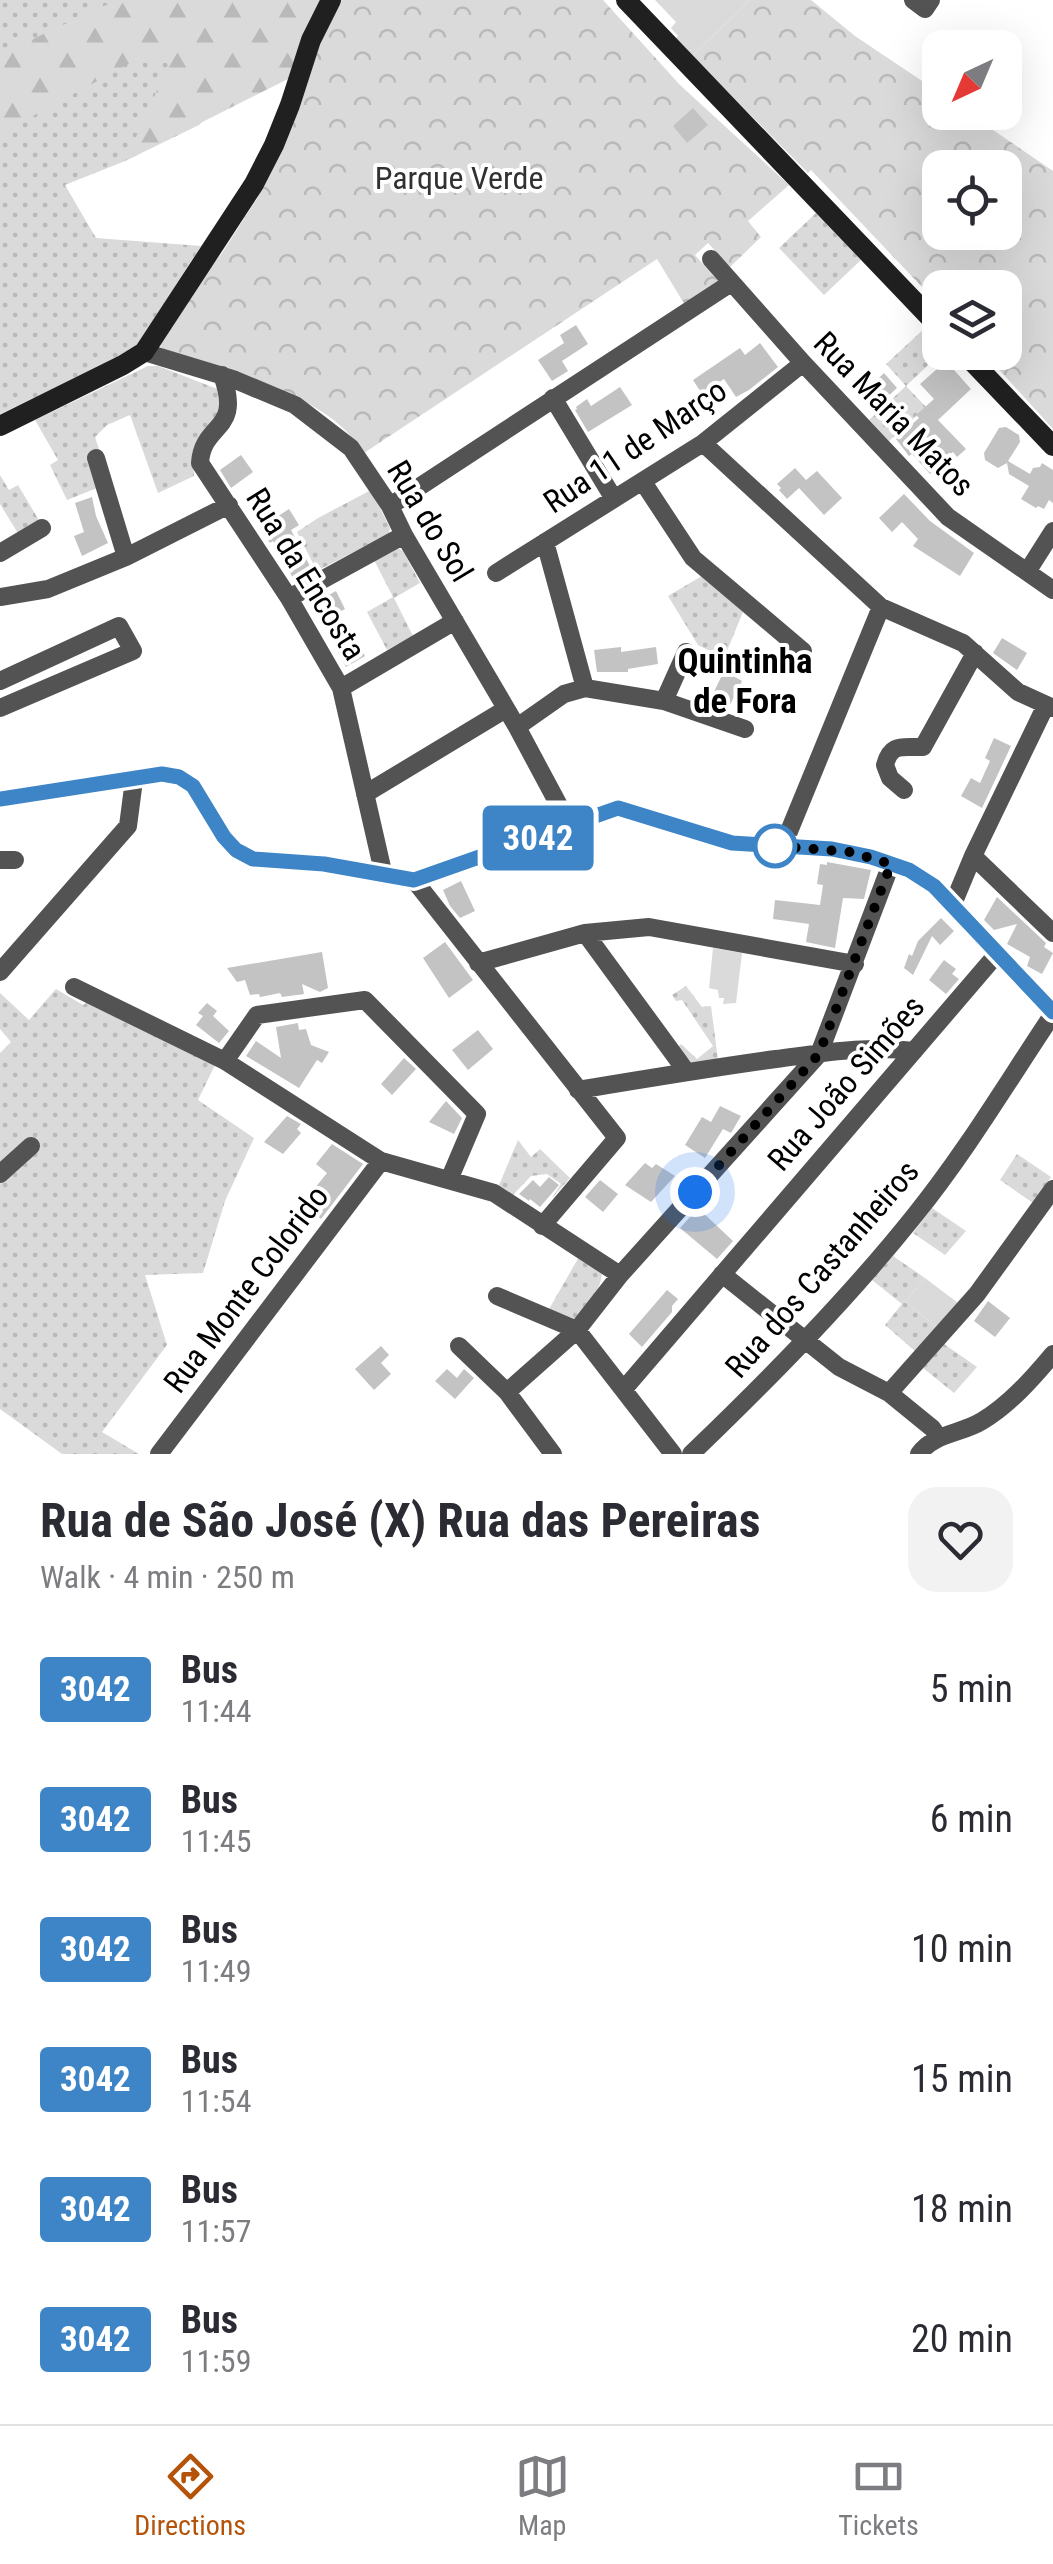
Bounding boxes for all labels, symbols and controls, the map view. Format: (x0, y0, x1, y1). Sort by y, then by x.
north arrow (922, 30, 1022, 130)
map controls (922, 30, 1022, 370)
button: locate (922, 150, 1022, 250)
park label: Parque Verde (375, 159, 543, 197)
button: layers (922, 270, 1022, 370)
street label: Rua Maria Matos (806, 324, 982, 504)
street label: Rua 11 de Março (536, 371, 734, 521)
street label: Rua do Sol (379, 454, 481, 588)
street label: Rua da Encosta (238, 481, 374, 667)
district label: Quintinha de Fora (678, 641, 812, 722)
line badge: 3042 (468, 806, 608, 870)
text: 3042 (503, 818, 573, 859)
unlabelled marker (754, 825, 796, 867)
street label: Rua João Simões (760, 988, 932, 1178)
street label: Rua dos Castanheiros (717, 1153, 927, 1385)
your location (670, 1167, 720, 1217)
street label: Rua Monte Colorido (156, 1178, 336, 1400)
button: heart (908, 1487, 1013, 1592)
text: Rua de São José (X) Rua das Pereiras (40, 1492, 761, 1549)
text: Walk · 4 min · 250 m (40, 1558, 295, 1596)
text: Bus (181, 1648, 238, 1692)
text: 5 min (930, 1667, 1013, 1711)
text: 3042 (60, 1669, 131, 1710)
text: 11:44 (181, 1692, 251, 1730)
text: Bus (181, 1778, 238, 1822)
text: 6 min (930, 1797, 1013, 1841)
text: 3042 (60, 1799, 131, 1840)
text: 11:45 (181, 1822, 251, 1860)
text: Bus (181, 1908, 238, 1952)
text: 10 min (911, 1927, 1013, 1971)
text: 3042 (60, 1929, 131, 1970)
text: 11:49 (181, 1952, 251, 1990)
text: Bus (181, 2038, 238, 2082)
text: 15 min (911, 2057, 1013, 2101)
text: 3042 (60, 2059, 131, 2100)
text: 11:54 (181, 2082, 251, 2120)
text: Bus (181, 2168, 238, 2212)
text: 18 min (911, 2187, 1013, 2231)
text: 3042 (60, 2189, 131, 2230)
text: 11:57 (181, 2212, 251, 2250)
text: Bus (181, 2298, 238, 2342)
text: 20 min (911, 2317, 1013, 2361)
text: 3042 (60, 2319, 131, 2360)
text: 11:59 (181, 2342, 251, 2380)
tab: Directions (134, 2449, 246, 2542)
tab: Map (515, 2449, 570, 2542)
tab: Tickets (838, 2449, 919, 2542)

